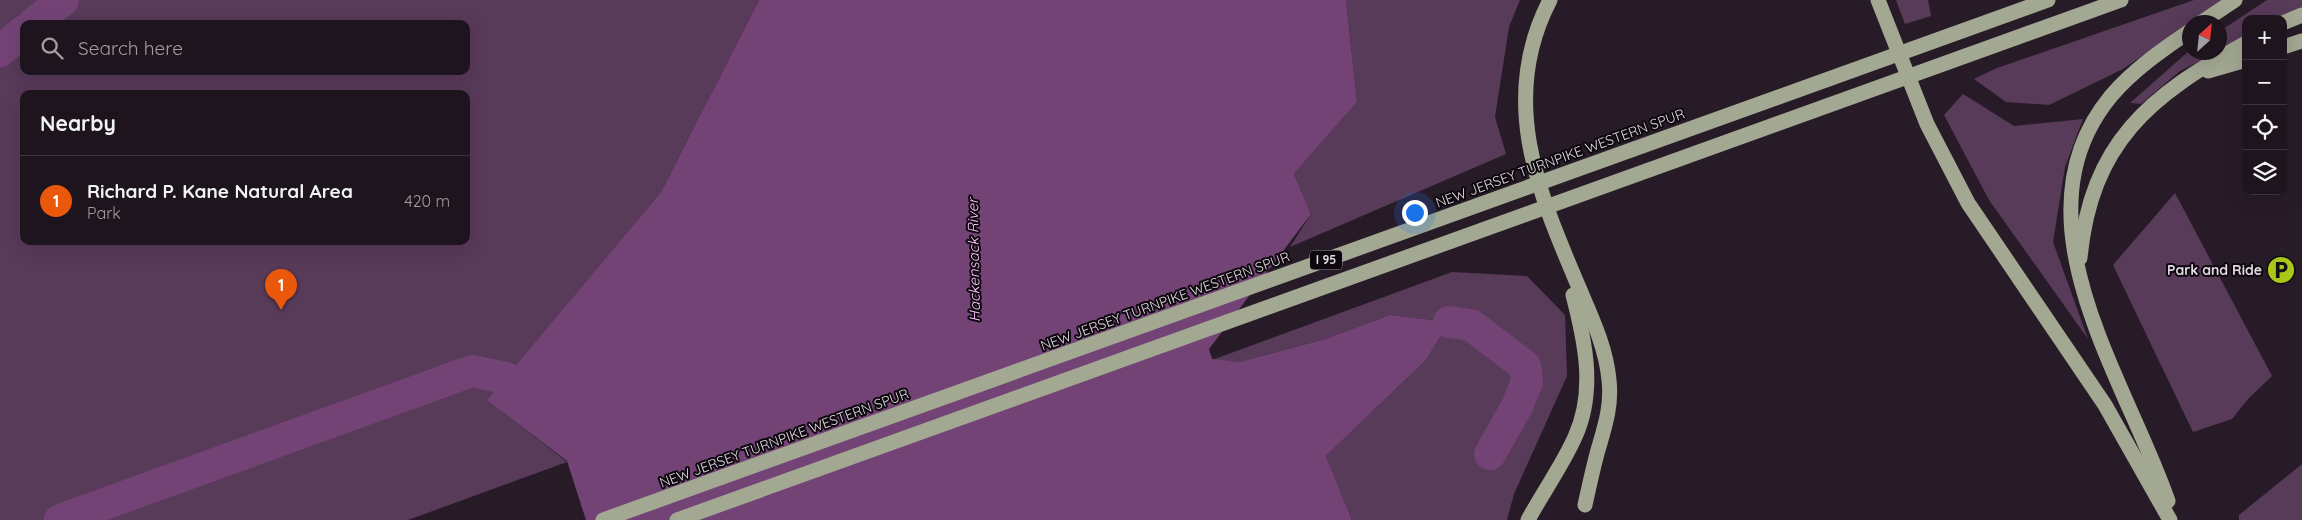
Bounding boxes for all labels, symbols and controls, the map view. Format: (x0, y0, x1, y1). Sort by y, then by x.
north arrow (2182, 15, 2227, 60)
map controls (2242, 15, 2287, 195)
button: + (2242, 15, 2287, 60)
search box (20, 20, 470, 75)
icon: search (38, 34, 66, 62)
text: Search here (78, 36, 183, 60)
button: − (2242, 60, 2287, 105)
street label: NEW JERSEY TURNPIKE WESTERN SPUR (1433, 104, 1687, 212)
button: locate (2242, 105, 2287, 150)
text: Nearby (40, 110, 116, 136)
button: layers (2242, 150, 2287, 195)
text: Richard P. Kane Natural Area (87, 179, 353, 203)
text: 1 (53, 191, 59, 211)
text: 420 m (404, 191, 450, 211)
water label: Hackensack River (963, 196, 984, 322)
your location (1402, 200, 1428, 226)
text: Park (87, 203, 121, 223)
street label: NEW JERSEY TURNPIKE WESTERN SPUR (1038, 247, 1292, 355)
road number: I 95 (1310, 250, 1342, 270)
parking icon: Park and Ride (2266, 255, 2296, 285)
place label: Park and Ride (2167, 261, 2262, 279)
pin: 1 (265, 269, 297, 310)
street label: NEW JERSEY TURNPIKE WESTERN SPUR (657, 384, 911, 492)

